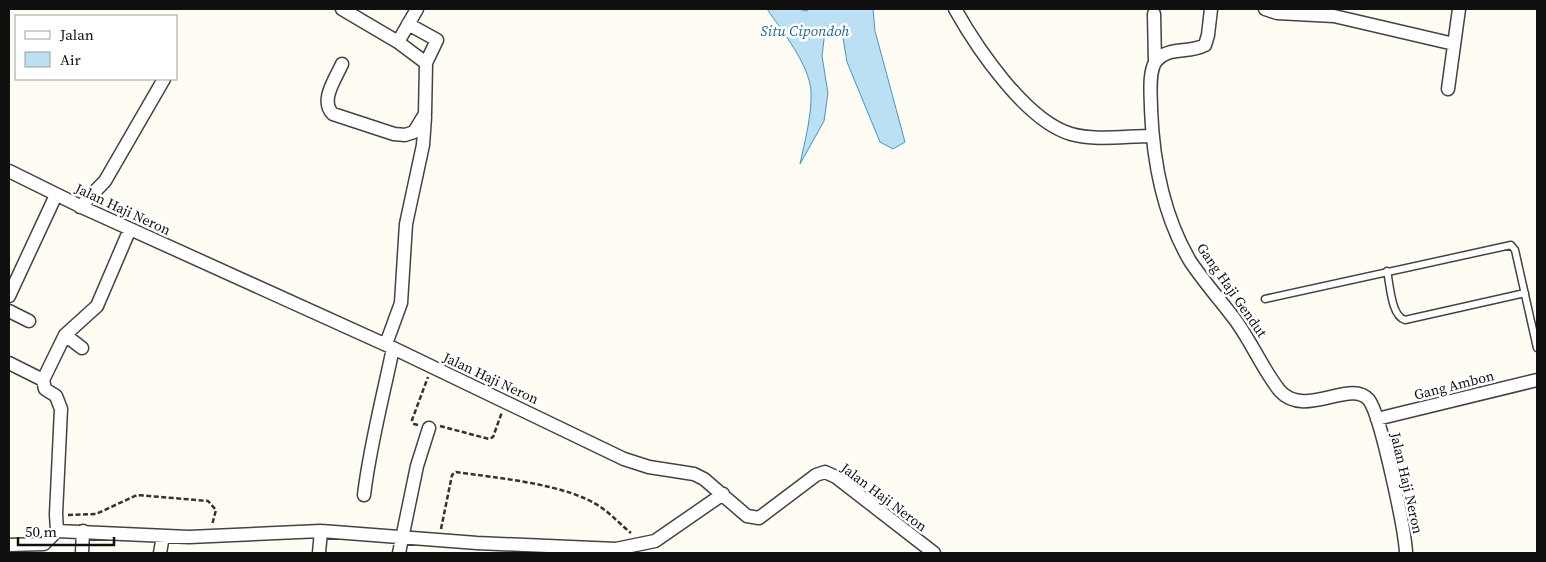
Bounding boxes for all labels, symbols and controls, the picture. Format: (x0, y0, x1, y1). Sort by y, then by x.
legend (15, 15, 178, 80)
water label: Situ Cipondoh (760, 20, 850, 41)
text: Jalan (59, 24, 94, 45)
text: Air (60, 49, 81, 70)
street label: Jalan Haji Neron (71, 178, 174, 240)
street label: Gang Haji Gendut (1192, 239, 1272, 341)
street label: Jalan Haji Neron (439, 347, 542, 409)
street label: Gang Ambon (1412, 365, 1497, 405)
street label: Jalan Haji Neron (1385, 429, 1428, 536)
street label: Jalan Haji Neron (836, 457, 932, 536)
scale bar (18, 514, 114, 546)
text: 50 m (25, 521, 57, 542)

